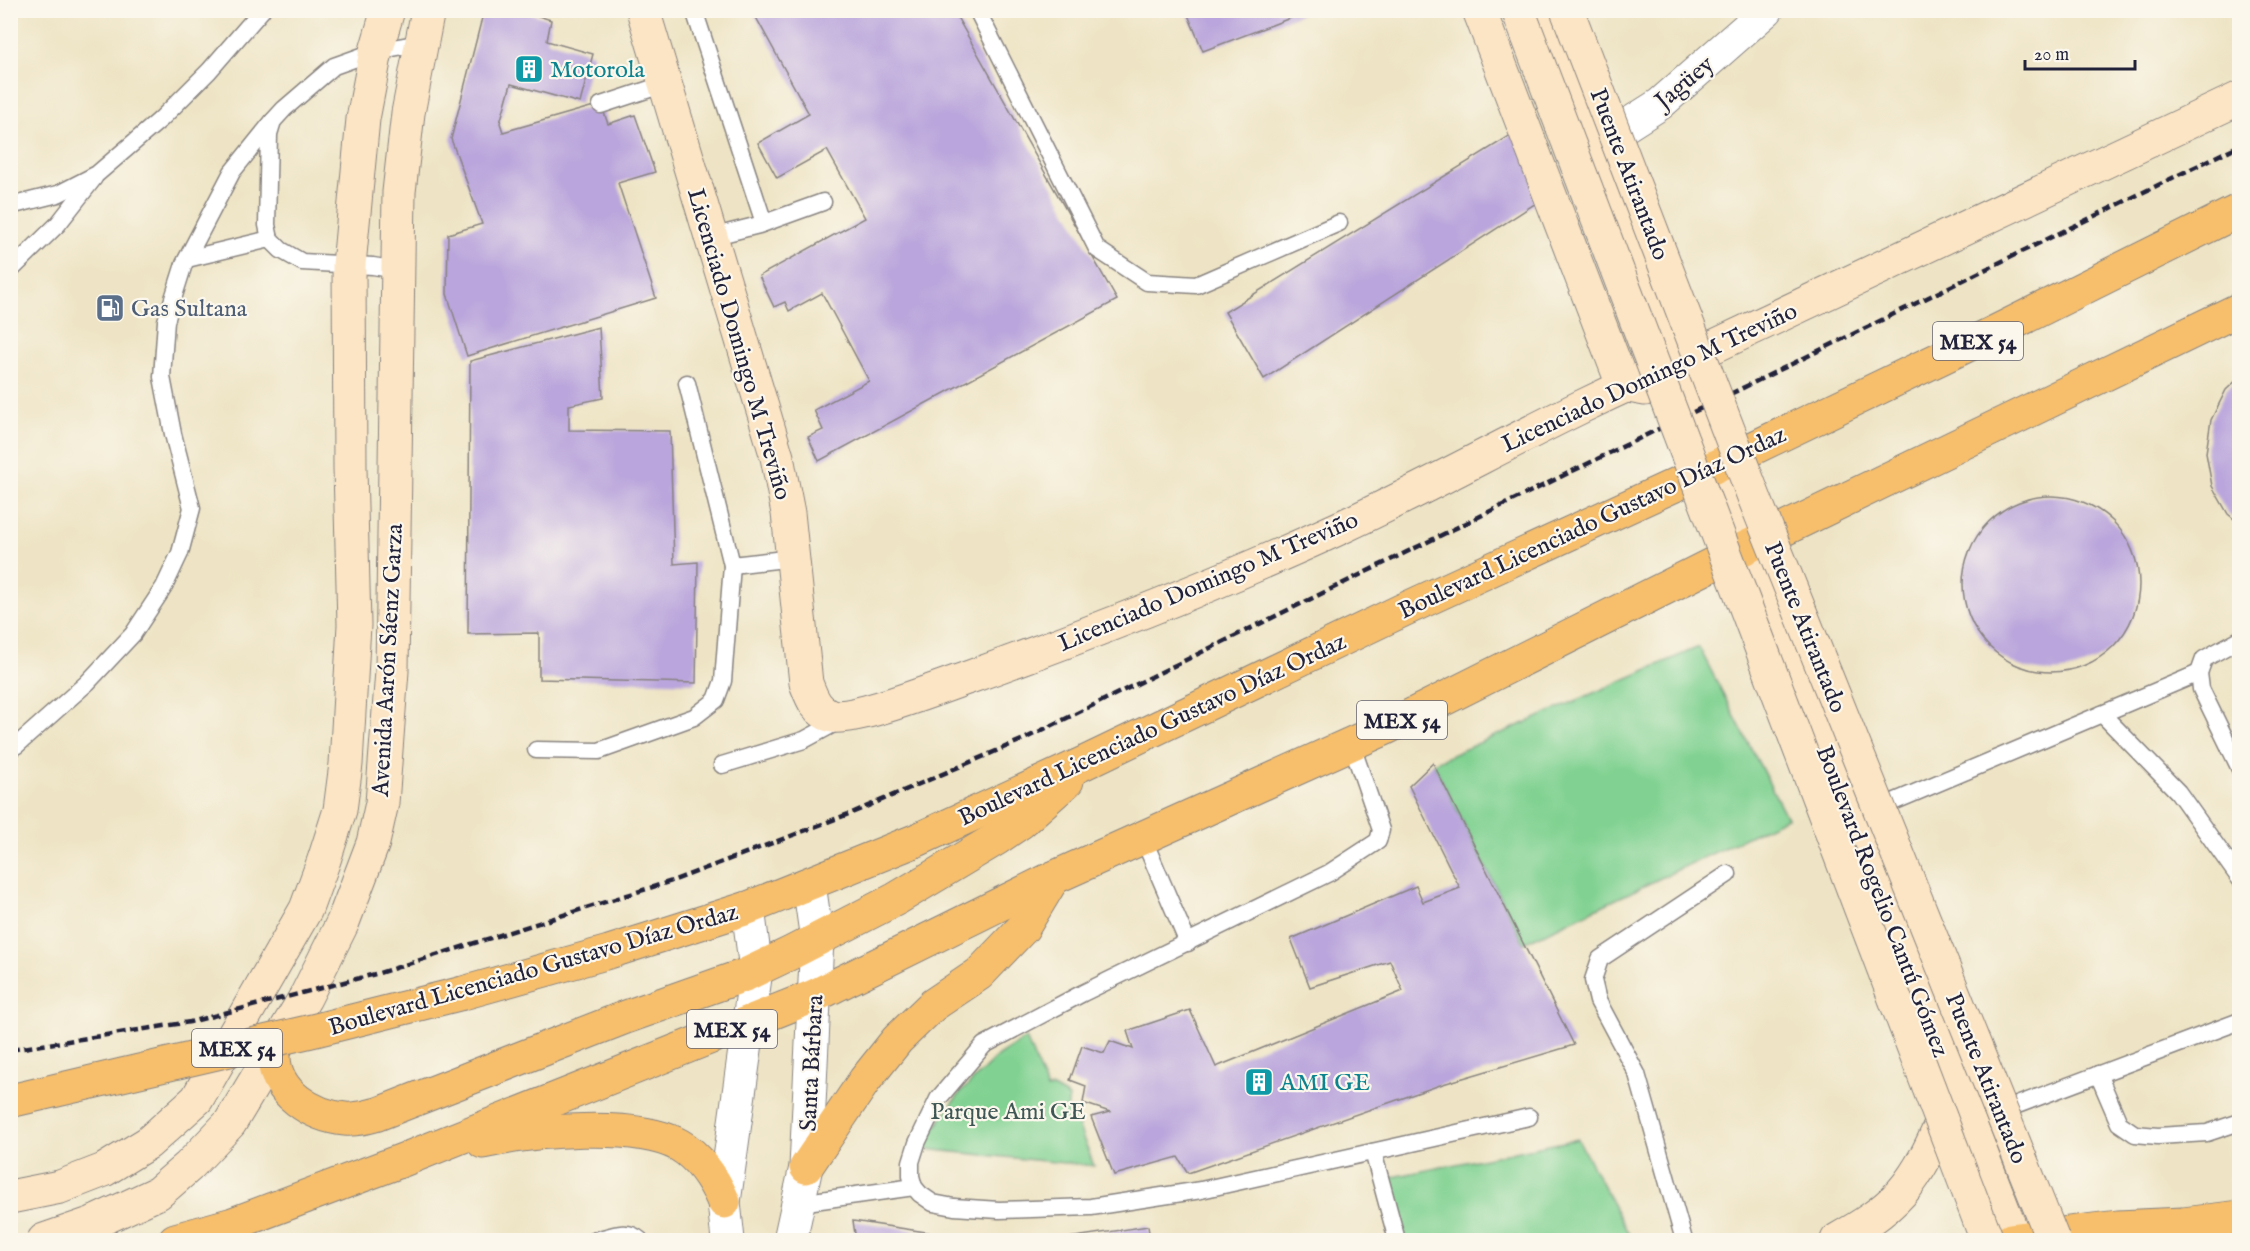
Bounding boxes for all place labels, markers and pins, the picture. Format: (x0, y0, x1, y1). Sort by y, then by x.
building icon: Motorola (513, 53, 545, 85)
place label: Motorola (550, 55, 646, 86)
fuel station icon: Gas Sultana (94, 292, 126, 324)
place label: Gas Sultana (131, 294, 248, 325)
building icon: AMI GE (1243, 1066, 1275, 1098)
place label: AMI GE (1279, 1068, 1370, 1099)

